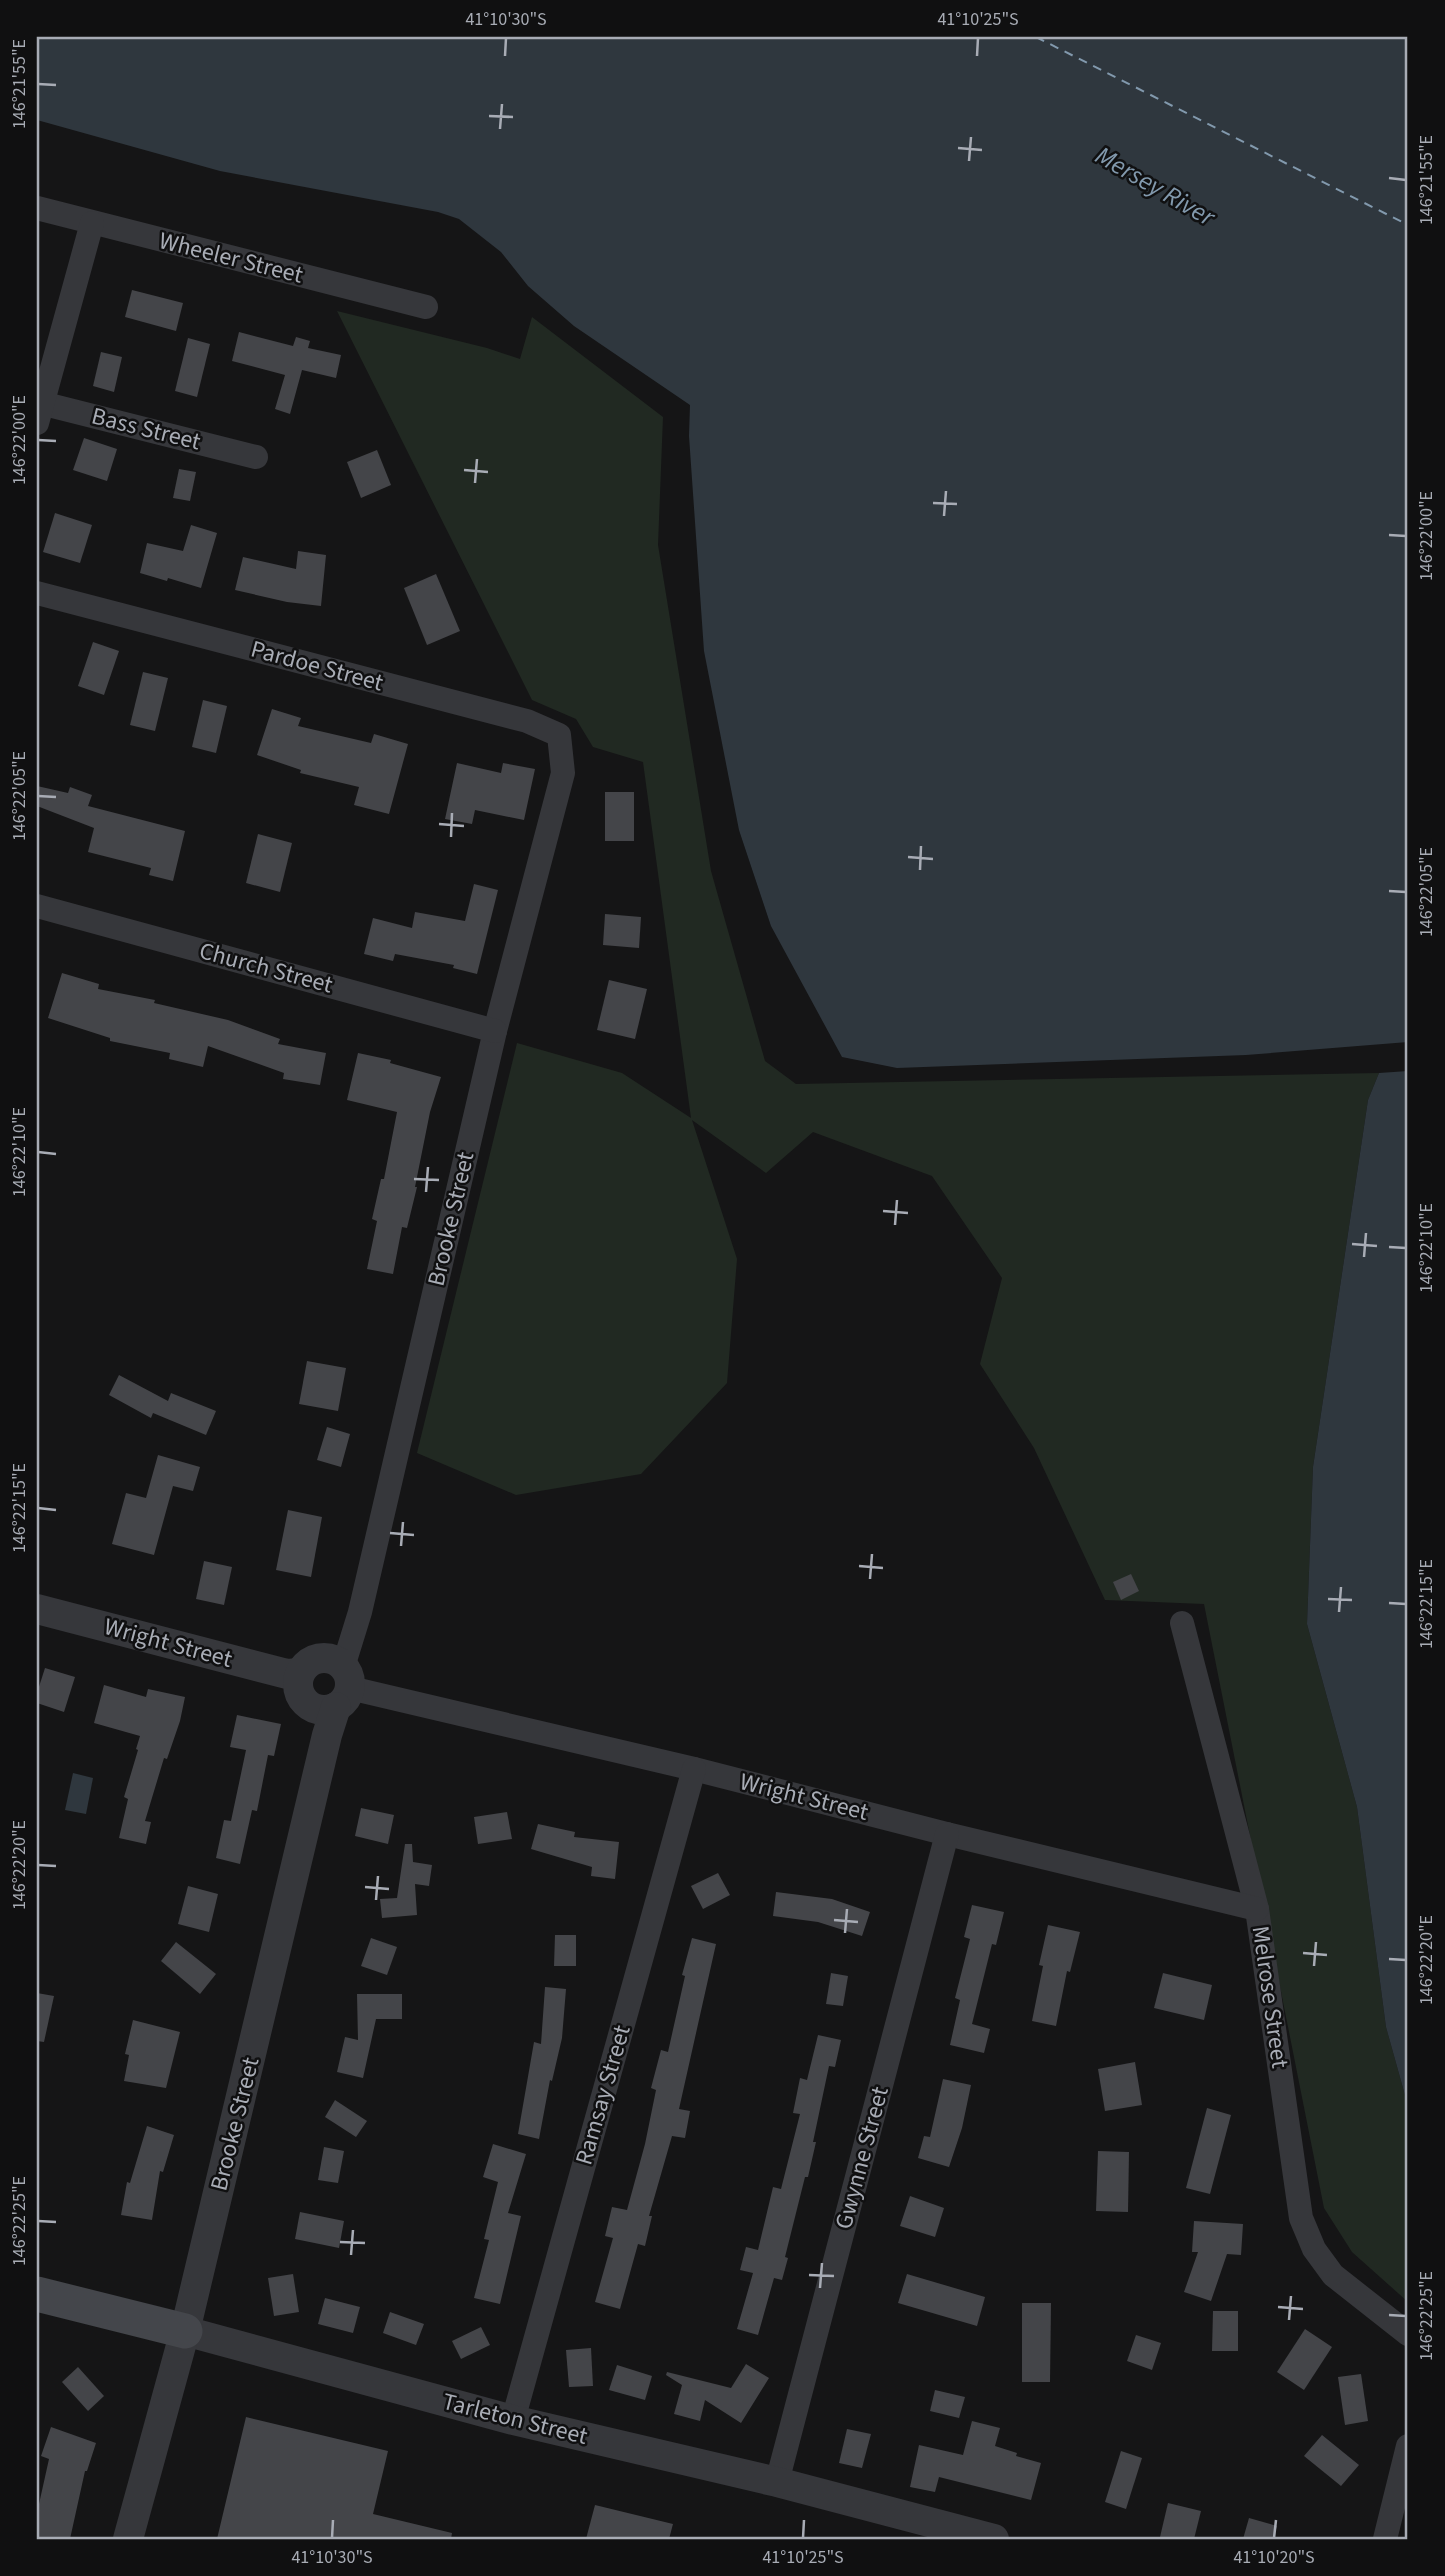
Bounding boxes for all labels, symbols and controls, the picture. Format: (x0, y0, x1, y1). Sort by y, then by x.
text: 41°10'30"S (465, 7, 547, 32)
text: 41°10'25"S (937, 7, 1019, 32)
text: 146°21'55"E (7, 39, 32, 129)
text: 146°21'55"E (1414, 135, 1439, 225)
water label: Mersey River (1088, 137, 1223, 236)
street label: Wheeler Street (155, 223, 307, 293)
text: 146°22'00"E (7, 395, 32, 485)
street label: Bass Street (88, 399, 204, 459)
text: 146°22'00"E (1414, 491, 1439, 581)
street label: Pardoe Street (247, 632, 387, 700)
text: 146°22'05"E (7, 751, 32, 841)
text: 146°22'05"E (1414, 847, 1439, 937)
street label: Church Street (195, 933, 337, 1003)
text: 146°22'10"E (7, 1107, 32, 1197)
street label: Brooke Street (419, 1149, 483, 1289)
text: 146°22'10"E (1414, 1203, 1439, 1293)
text: 146°22'15"E (7, 1463, 32, 1553)
text: 146°22'15"E (1414, 1559, 1439, 1649)
street label: Wright Street (100, 1609, 236, 1677)
street label: Wright Street (736, 1764, 872, 1830)
text: 146°22'20"E (7, 1820, 32, 1910)
text: 146°22'20"E (1414, 1915, 1439, 2005)
street label: Melrose Street (1243, 1924, 1297, 2070)
street label: Ramsay Street (566, 2021, 640, 2169)
street label: Brooke Street (202, 2054, 268, 2194)
street label: Gwynne Street (826, 2083, 898, 2233)
text: 146°22'25"E (7, 2176, 32, 2266)
text: 146°22'25"E (1414, 2271, 1439, 2361)
street label: Tarleton Street (439, 2384, 591, 2454)
text: 41°10'30"S (291, 2545, 373, 2570)
text: 41°10'25"S (762, 2545, 844, 2570)
text: 41°10'20"S (1233, 2545, 1315, 2570)

